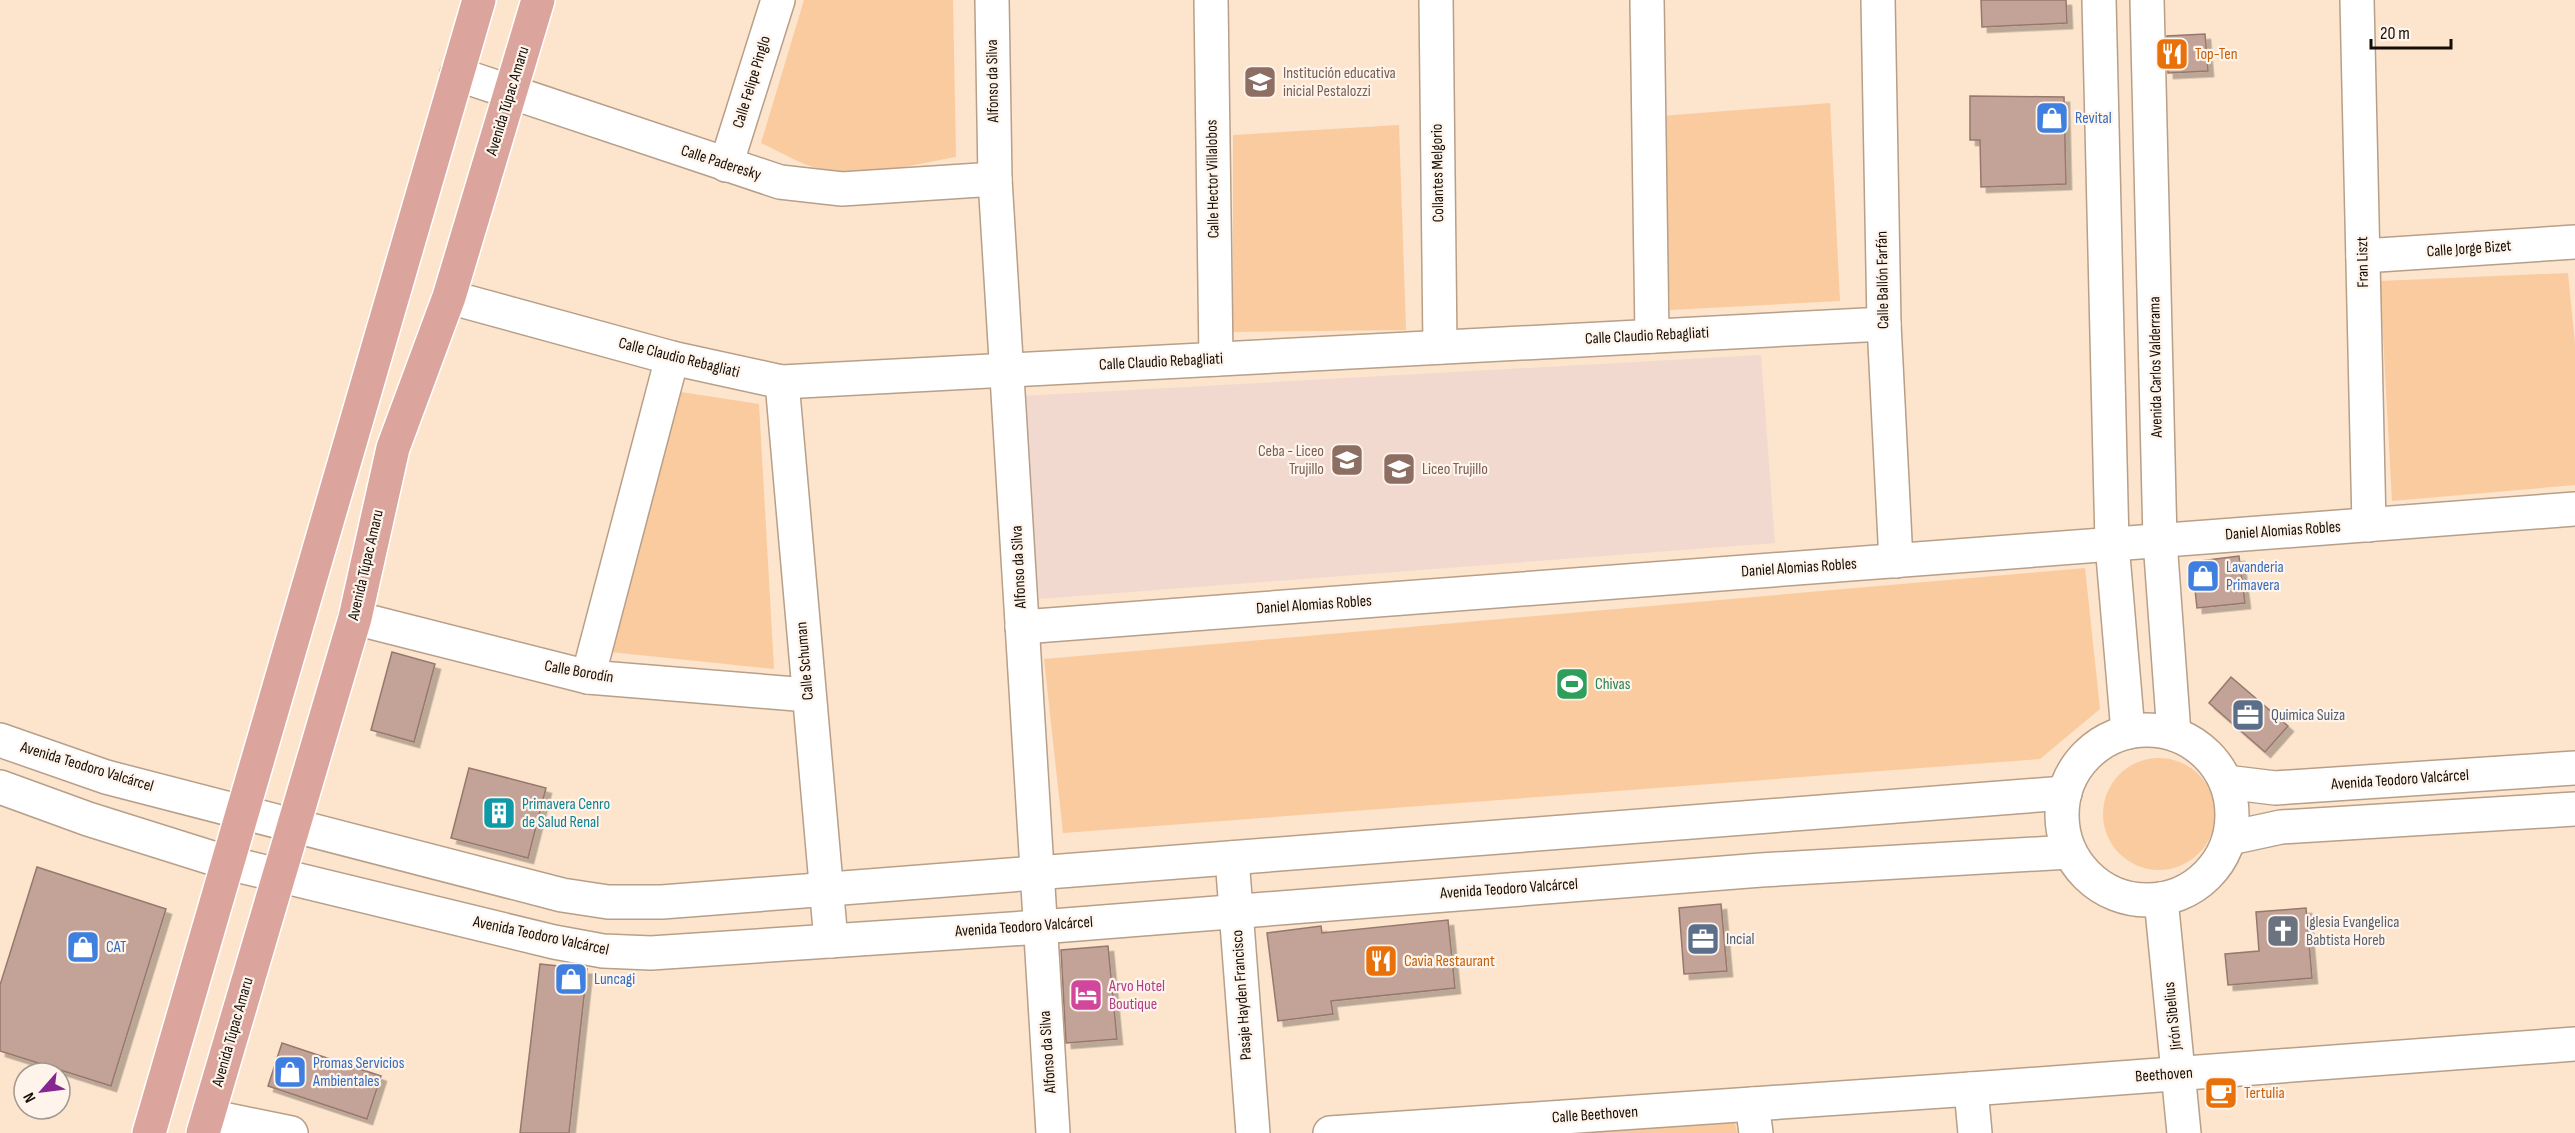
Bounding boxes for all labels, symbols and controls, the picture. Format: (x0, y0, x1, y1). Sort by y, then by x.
scale bar (2371, 12, 2450, 50)
text: 20 m (2380, 23, 2410, 44)
street label: Calle Felipe Pinglo (729, 34, 775, 130)
restaurant icon: Top-Ten (2154, 36, 2190, 72)
street label: Alfonso da Silva (983, 39, 1003, 124)
street label: Avenida Túpac Amaru (482, 44, 534, 159)
place label: Top-Ten (2195, 45, 2238, 64)
school or university icon: Institución educativa inicial Pestalozzi (1242, 64, 1278, 100)
place label: Institución educativa inicial Pestalozzi (1283, 64, 1396, 101)
shop icon: Revital (2034, 100, 2070, 136)
place label: Revital (2075, 109, 2112, 128)
street label: Calle Hector Villalobos (1202, 119, 1224, 239)
street label: Collantes Melgorio (1428, 123, 1448, 223)
street label: Calle Paderesky (679, 141, 763, 185)
street label: Calle Ballón Farfán (1873, 231, 1893, 329)
street label: Fran Liszt (2353, 236, 2373, 288)
street label: Calle Jorge Bizet (2426, 237, 2512, 261)
street label: Avenida Carlos Valderrama (2145, 296, 2167, 439)
street label: Calle Claudio Rebagliati (1585, 323, 1709, 349)
street label: Calle Claudio Rebagliati (616, 334, 742, 382)
street label: Calle Claudio Rebagliati (1099, 349, 1223, 375)
place label: Ceba - Liceo Trujillo (1258, 442, 1324, 479)
school or university icon: Ceba - Liceo Trujillo (1329, 442, 1365, 478)
school or university icon: Liceo Trujillo (1381, 451, 1417, 487)
place label: Liceo Trujillo (1422, 460, 1488, 479)
street label: Avenida Túpac Amaru (344, 508, 388, 623)
street label: Daniel Alomias Robles (2225, 517, 2342, 545)
street label: Alfonso da Silva (1007, 525, 1031, 610)
street label: Daniel Alomias Robles (1741, 554, 1858, 582)
shop icon: Lavanderia Primavera (2185, 558, 2221, 594)
place label: Lavanderia Primavera (2226, 558, 2284, 595)
street label: Daniel Alomias Robles (1256, 591, 1373, 619)
street label: Calle Schuman (792, 621, 818, 701)
street label: Calle Borodín (543, 657, 615, 687)
sports icon: Chivas (1554, 666, 1590, 702)
place label: Chivas (1595, 675, 1631, 694)
office icon: Quimica Suiza (2230, 697, 2266, 733)
place label: Quimica Suiza (2271, 706, 2345, 725)
street label: Avenida Teodoro Valcárcel (17, 737, 156, 796)
street label: Avenida Teodoro Valcárcel (2330, 766, 2470, 794)
building icon: Primavera Cenro de Salud Renal (481, 795, 517, 831)
place label: Primavera Cenro de Salud Renal (522, 795, 610, 832)
street label: Avenida Teodoro Valcárcel (1439, 875, 1579, 903)
street label: Avenida Teodoro Valcárcel (471, 912, 610, 960)
street label: Avenida Teodoro Valcárcel (954, 913, 1094, 941)
church icon: Iglesia Evangelica Babtista Horeb (2265, 913, 2301, 949)
place label: Iglesia Evangelica Babtista Horeb (2306, 913, 2399, 950)
office icon: Incial (1685, 921, 1721, 957)
shop icon: CAT (65, 929, 101, 965)
street label: Pasaje Hayden Francisco (1228, 929, 1256, 1061)
place label: Incial (1726, 930, 1755, 949)
place label: CAT (106, 938, 127, 957)
restaurant icon: Cavia Restaurant (1363, 943, 1399, 979)
place label: Cavia Restaurant (1404, 952, 1495, 971)
shop icon: Luncagi (553, 961, 589, 997)
place label: Luncagi (594, 970, 635, 989)
street label: Avenida Túpac Amaru (208, 975, 258, 1090)
hotel icon: Arvo Hotel Boutique (1068, 977, 1104, 1013)
place label: Arvo Hotel Boutique (1108, 977, 1165, 1014)
street label: Jirón Sibelius (2160, 981, 2186, 1052)
street label: Alfonso da Silva (1036, 1010, 1060, 1095)
shop icon: Promas Servicios Ambientales (272, 1054, 308, 1090)
place label: Promas Servicios Ambientales (312, 1054, 405, 1091)
north arrow (12, 1061, 72, 1121)
street label: Beethoven (2135, 1064, 2193, 1086)
cafe icon: Tertulia (2203, 1075, 2239, 1111)
place label: Tertulia (2244, 1084, 2285, 1103)
text: N (20, 1089, 40, 1106)
street label: Calle Beethoven (1551, 1103, 1639, 1127)

